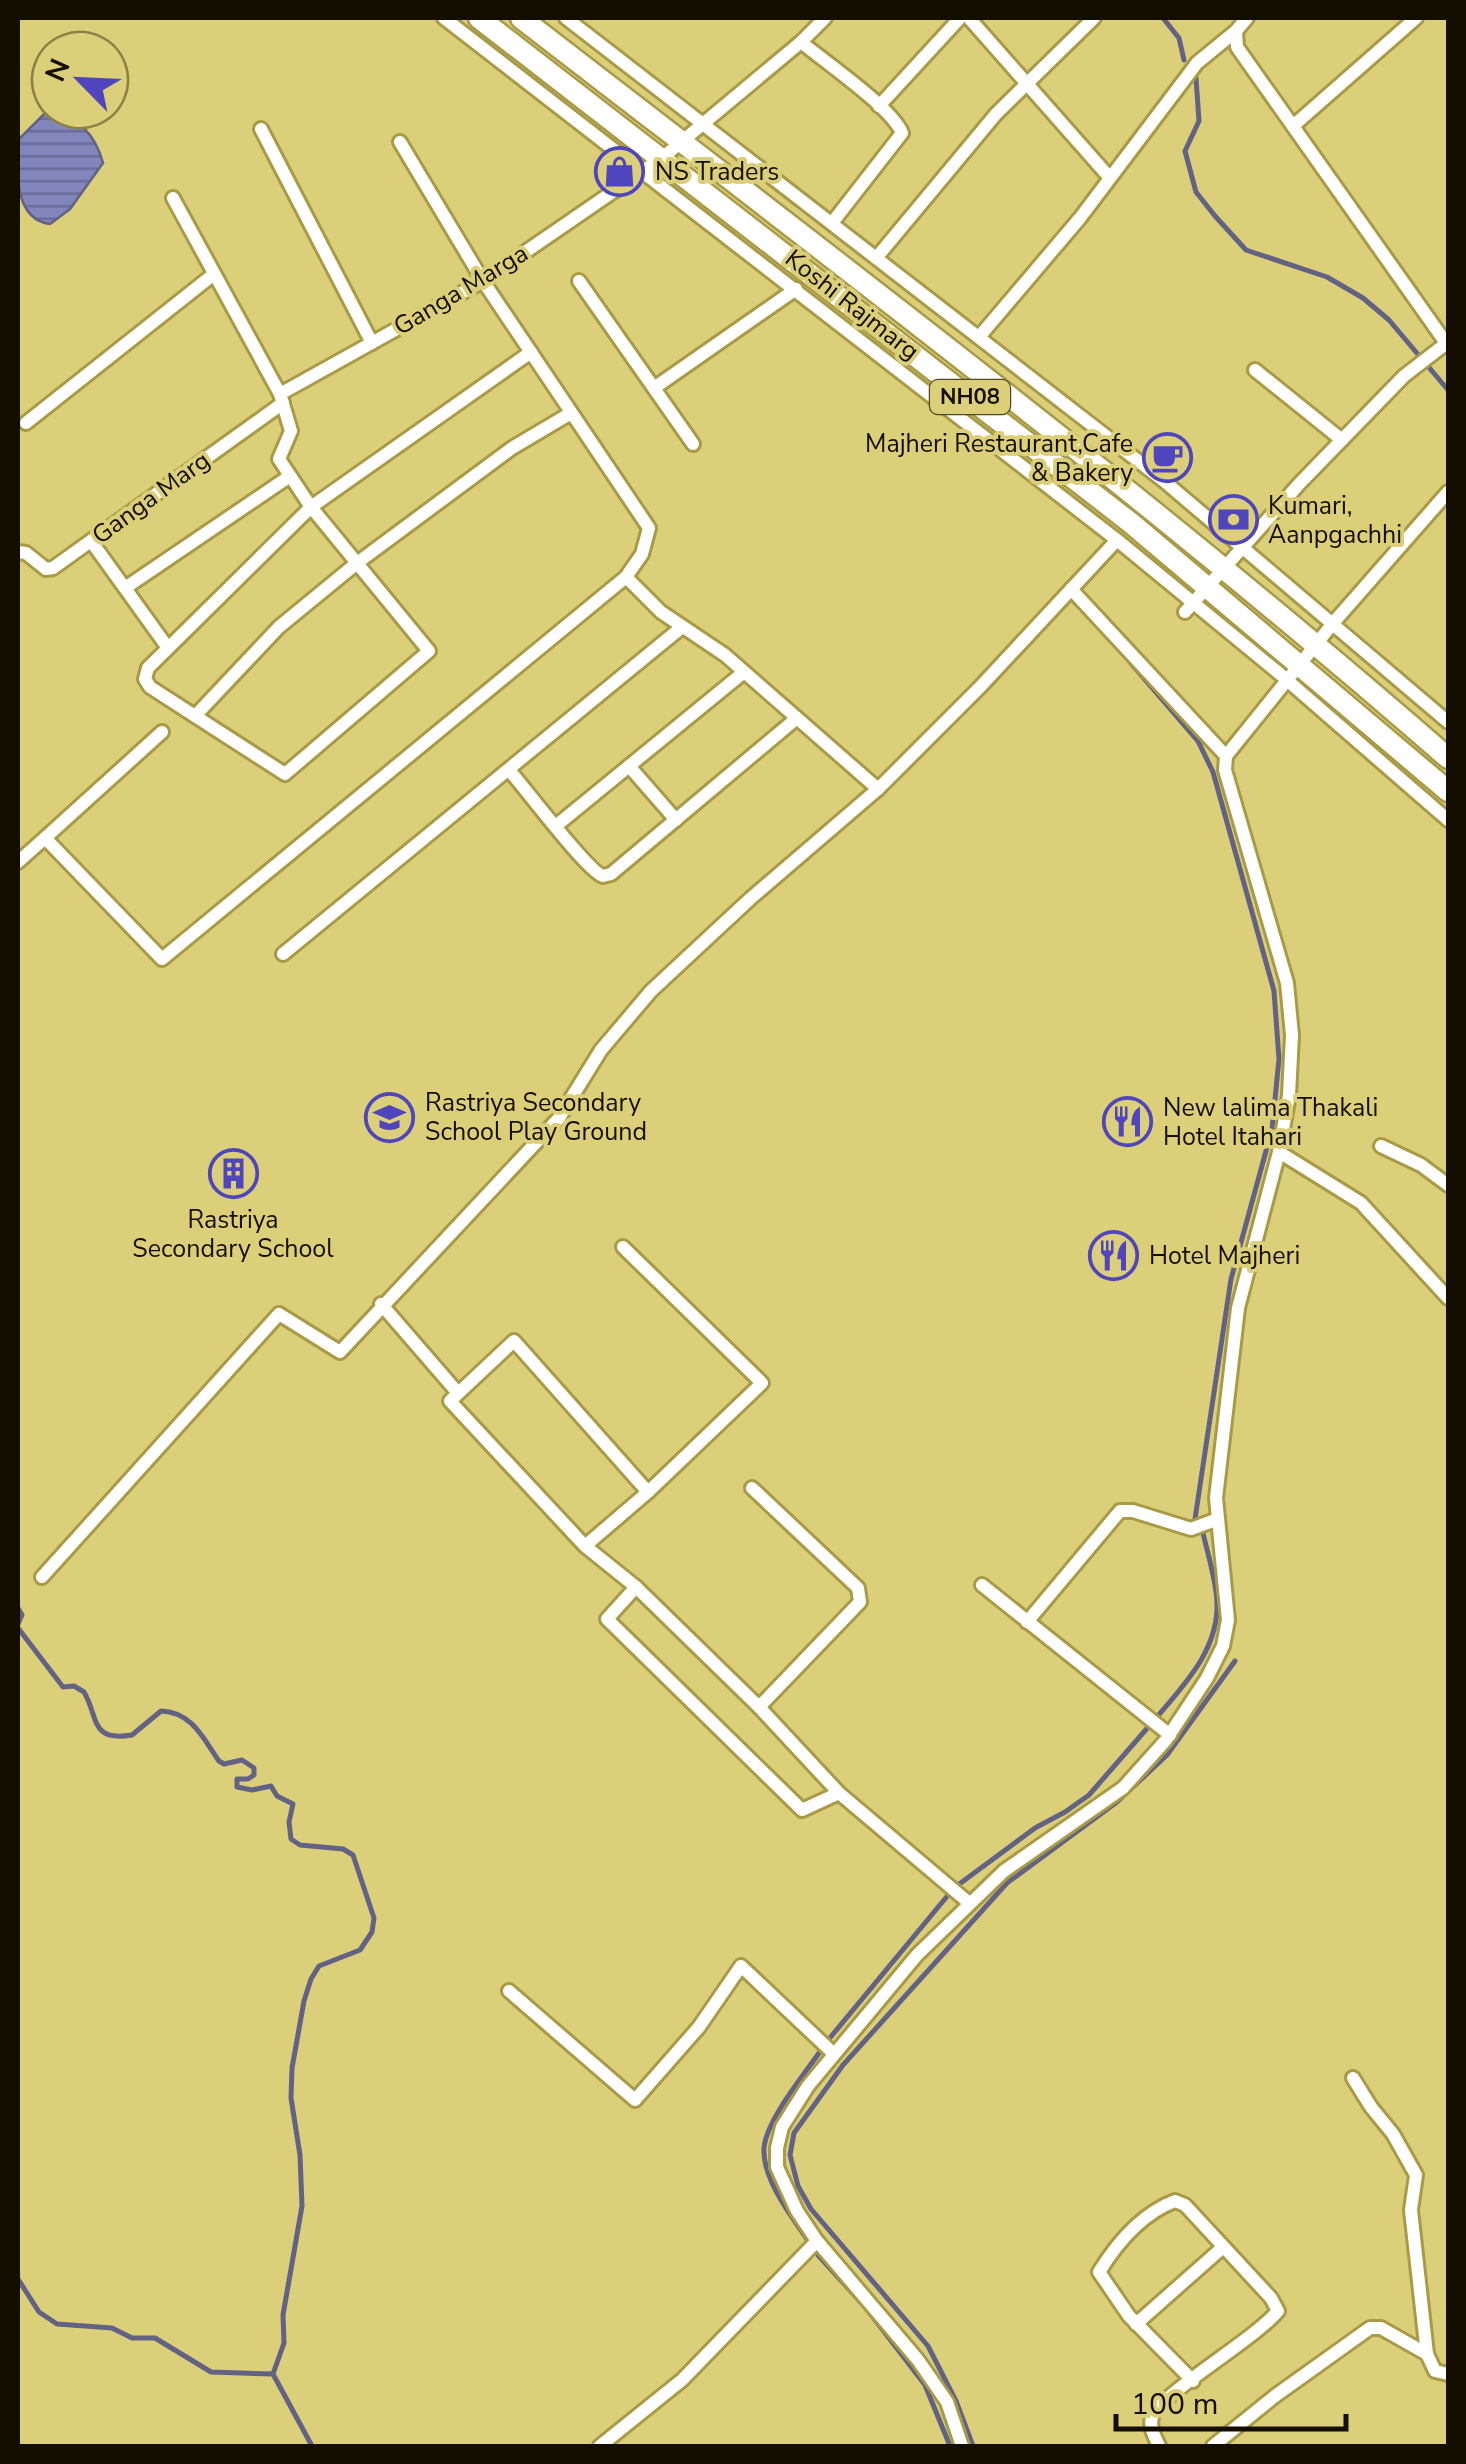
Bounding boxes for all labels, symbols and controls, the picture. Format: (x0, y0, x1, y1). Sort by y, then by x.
north arrow (30, 30, 130, 130)
text: N (36, 53, 80, 88)
shop icon: NS Traders (594, 146, 646, 198)
place label: NS Traders (655, 155, 779, 189)
street label: Ganga Marga (387, 236, 535, 344)
street label: Koshi Rajmarg (778, 242, 926, 368)
road number: NH08 (930, 380, 1010, 414)
place label: Majheri Restaurant,Cafe & Bakery (865, 427, 1133, 490)
cafe icon: Majheri Restaurant,Cafe & Bakery (1142, 432, 1194, 484)
street label: Ganga Marg (85, 444, 217, 552)
place label: Kumari, Aanpgachhi (1268, 489, 1402, 552)
bank icon: Kumari, Aanpgachhi (1207, 494, 1259, 546)
place label: Rastriya Secondary School Play Ground (425, 1086, 647, 1149)
school or university icon: Rastriya Secondary School Play Ground (364, 1091, 416, 1143)
place label: New lalima Thakali Hotel Itahari (1163, 1091, 1378, 1154)
restaurant icon: New lalima Thakali Hotel Itahari (1102, 1096, 1154, 1148)
building icon: Rastriya Secondary School (207, 1148, 259, 1200)
place label: Rastriya Secondary School (132, 1203, 334, 1266)
restaurant icon: Hotel Majheri (1088, 1230, 1140, 1282)
place label: Hotel Majheri (1149, 1239, 1300, 1273)
scale bar (1116, 2369, 1346, 2431)
text: 100 m (1131, 2384, 1218, 2425)

